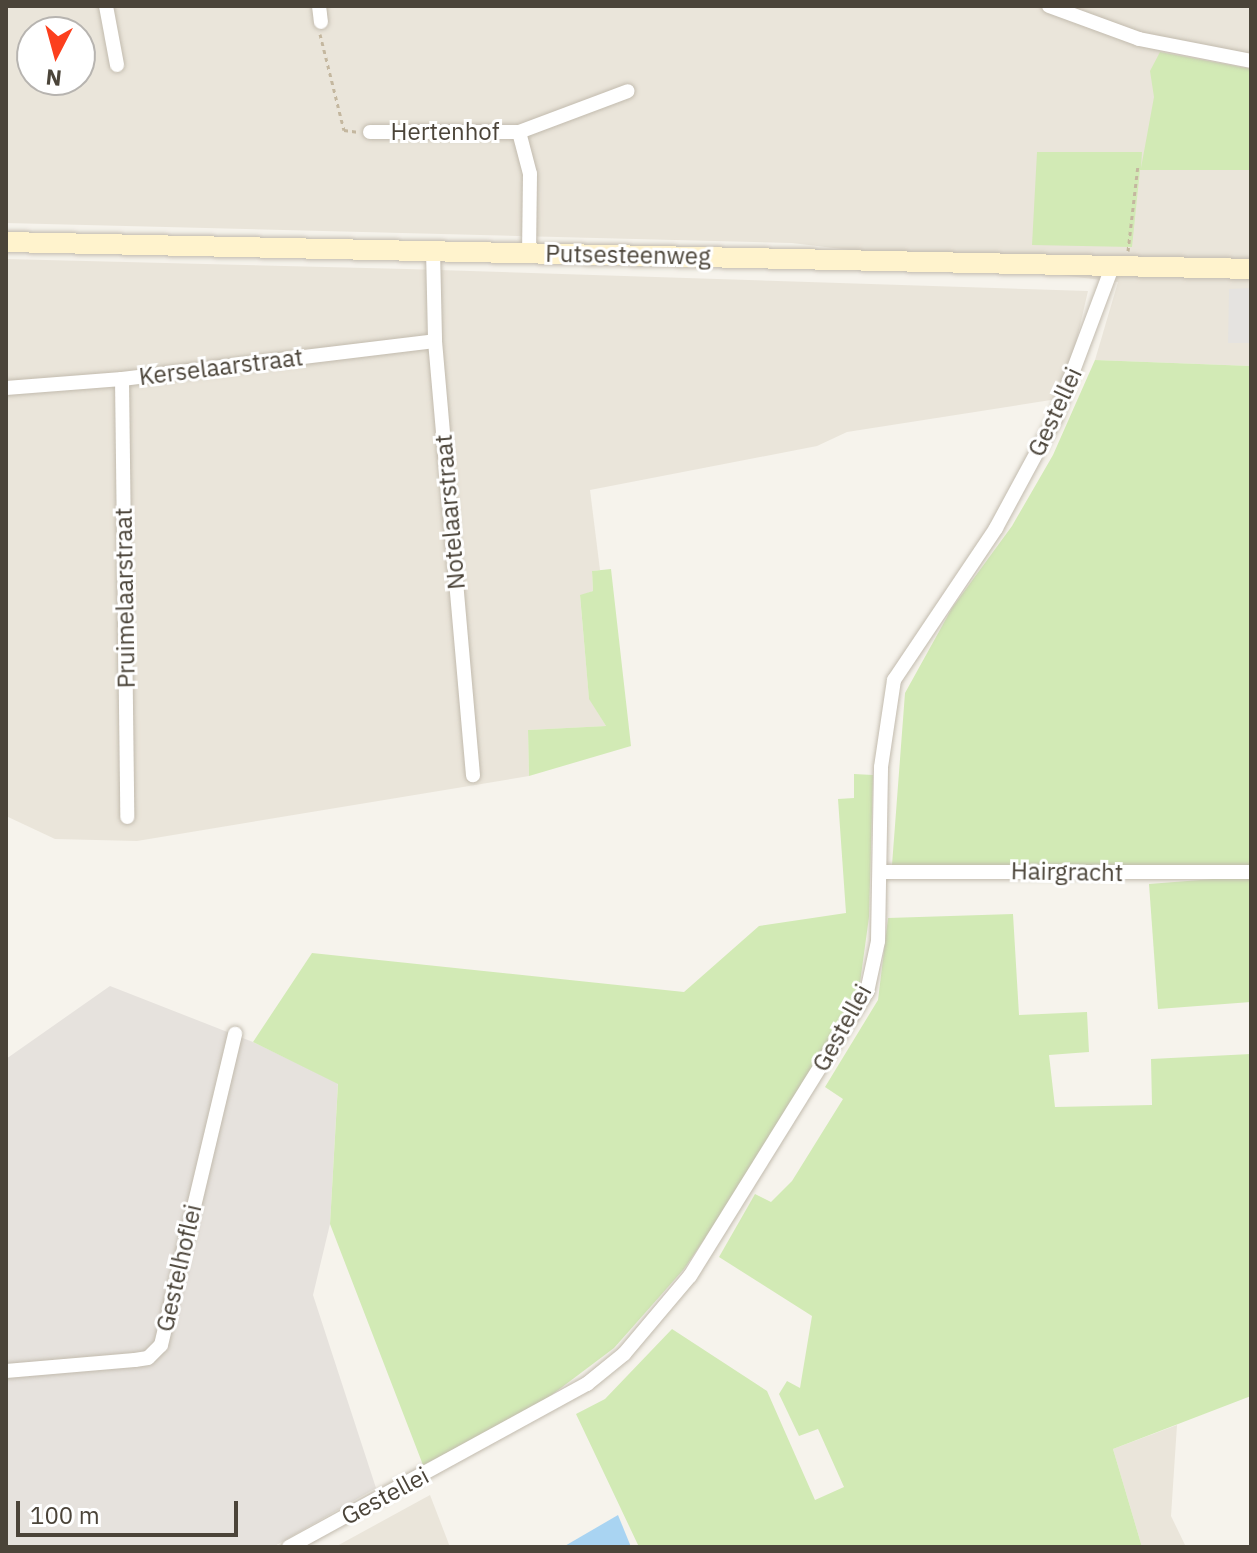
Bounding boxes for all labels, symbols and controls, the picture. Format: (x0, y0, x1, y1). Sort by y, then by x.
north arrow (16, 16, 96, 96)
text: N (44, 63, 63, 94)
street label: Hertenhof (391, 118, 499, 146)
street label: Putsesteenweg (545, 239, 711, 271)
street label: Kerselaarstraat (137, 343, 305, 391)
street label: Gestellei (1022, 363, 1088, 461)
street label: Notelaarstraat (429, 433, 471, 591)
street label: Pruimelaarstraat (109, 507, 141, 689)
street label: Hairgracht (1011, 857, 1123, 887)
street label: Gestellei (806, 979, 878, 1077)
street label: Gestelhoflei (150, 1202, 208, 1334)
street label: Gestellei (336, 1461, 434, 1531)
scale bar (20, 1485, 242, 1535)
text: 100 m (30, 1499, 100, 1531)

